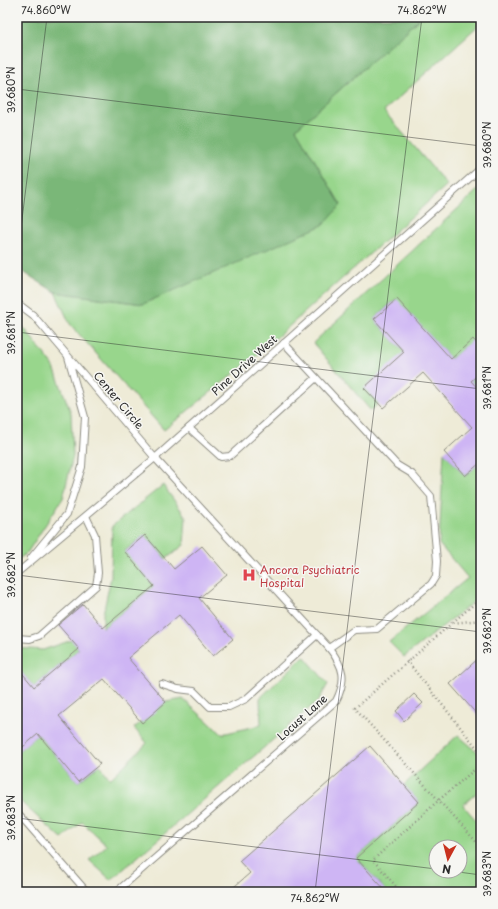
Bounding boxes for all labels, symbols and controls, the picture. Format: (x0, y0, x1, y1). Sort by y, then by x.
text: 74.860°W (21, 2, 72, 17)
text: 74.862°W (398, 2, 447, 17)
text: 39.680°N (3, 66, 18, 113)
text: 39.680°N (479, 121, 494, 168)
text: 39.681°N (3, 311, 18, 355)
street label: Pine Drive West (207, 330, 281, 399)
text: 39.681°N (479, 366, 494, 410)
street label: Center Circle (90, 367, 148, 433)
text: 39.682°N (3, 552, 18, 598)
place label: Ancora Psychiatric Hospital (260, 561, 360, 591)
hospital icon: Ancora Psychiatric Hospital (241, 567, 257, 583)
text: 39.682°N (479, 608, 494, 654)
street label: Locust Lane (273, 690, 331, 744)
text: 39.683°N (3, 795, 18, 841)
north arrow (428, 839, 468, 879)
text: 39.683°N (479, 851, 494, 897)
text: N (441, 860, 452, 878)
text: 74.862°W (291, 890, 340, 905)

